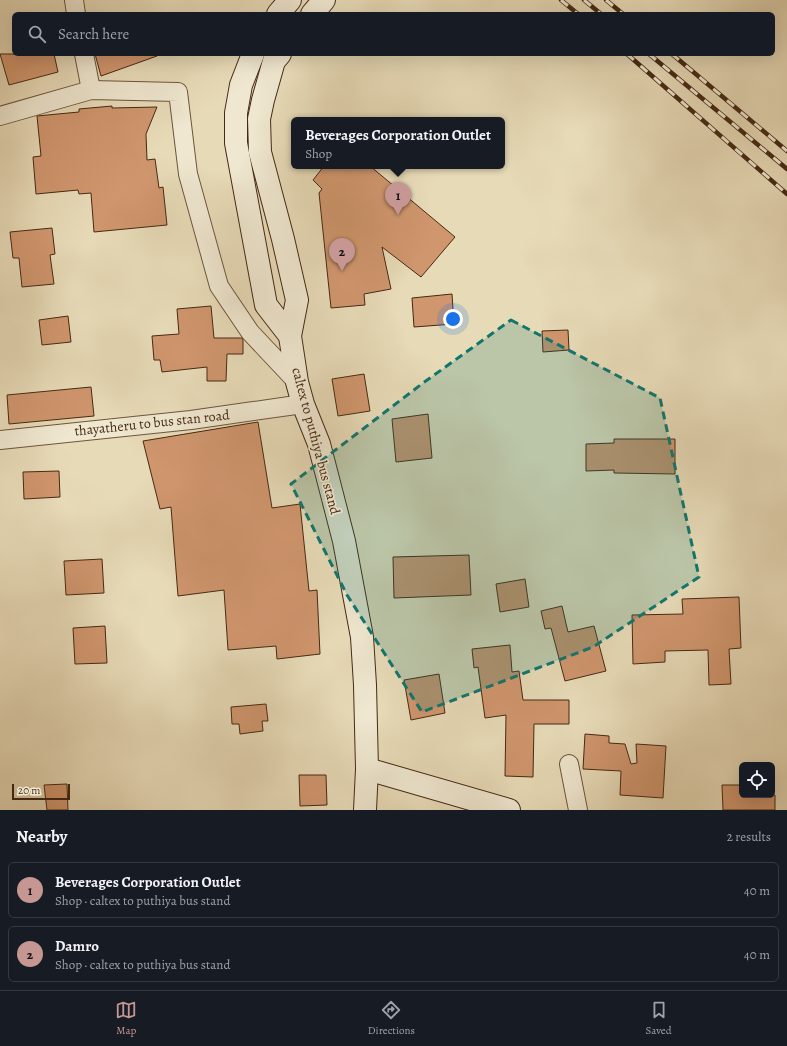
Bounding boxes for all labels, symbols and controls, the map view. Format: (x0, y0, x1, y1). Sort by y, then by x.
search box (12, 12, 775, 56)
icon: search (26, 23, 48, 45)
text: Search here (58, 24, 129, 44)
popup (291, 117, 505, 169)
text: Beverages Corporation Outlet (305, 125, 491, 145)
text: Shop (305, 145, 332, 162)
pin: 1 (385, 182, 411, 215)
pin: 2 (329, 238, 355, 271)
your location (443, 309, 463, 329)
street label: caltex to puthiya bus stand (287, 365, 345, 517)
street label: thayatheru to bus stan road (73, 405, 231, 441)
map controls (739, 762, 775, 798)
button: locate (739, 762, 775, 798)
scale bar (12, 782, 70, 801)
text: 20 m (18, 783, 40, 798)
text: Nearby (16, 825, 67, 848)
text: 2 results (727, 828, 771, 845)
text: Beverages Corporation Outlet (55, 872, 241, 892)
text: 1 (28, 882, 32, 899)
text: 40 m (744, 882, 770, 899)
text: Shop · caltex to puthiya bus stand (55, 892, 230, 909)
text: Damro (55, 936, 99, 956)
text: 2 (27, 946, 33, 963)
text: 40 m (744, 946, 770, 963)
text: Shop · caltex to puthiya bus stand (55, 956, 230, 973)
tab: Map (115, 999, 137, 1038)
tab: Directions (368, 999, 415, 1038)
tab: Saved (646, 999, 672, 1038)

